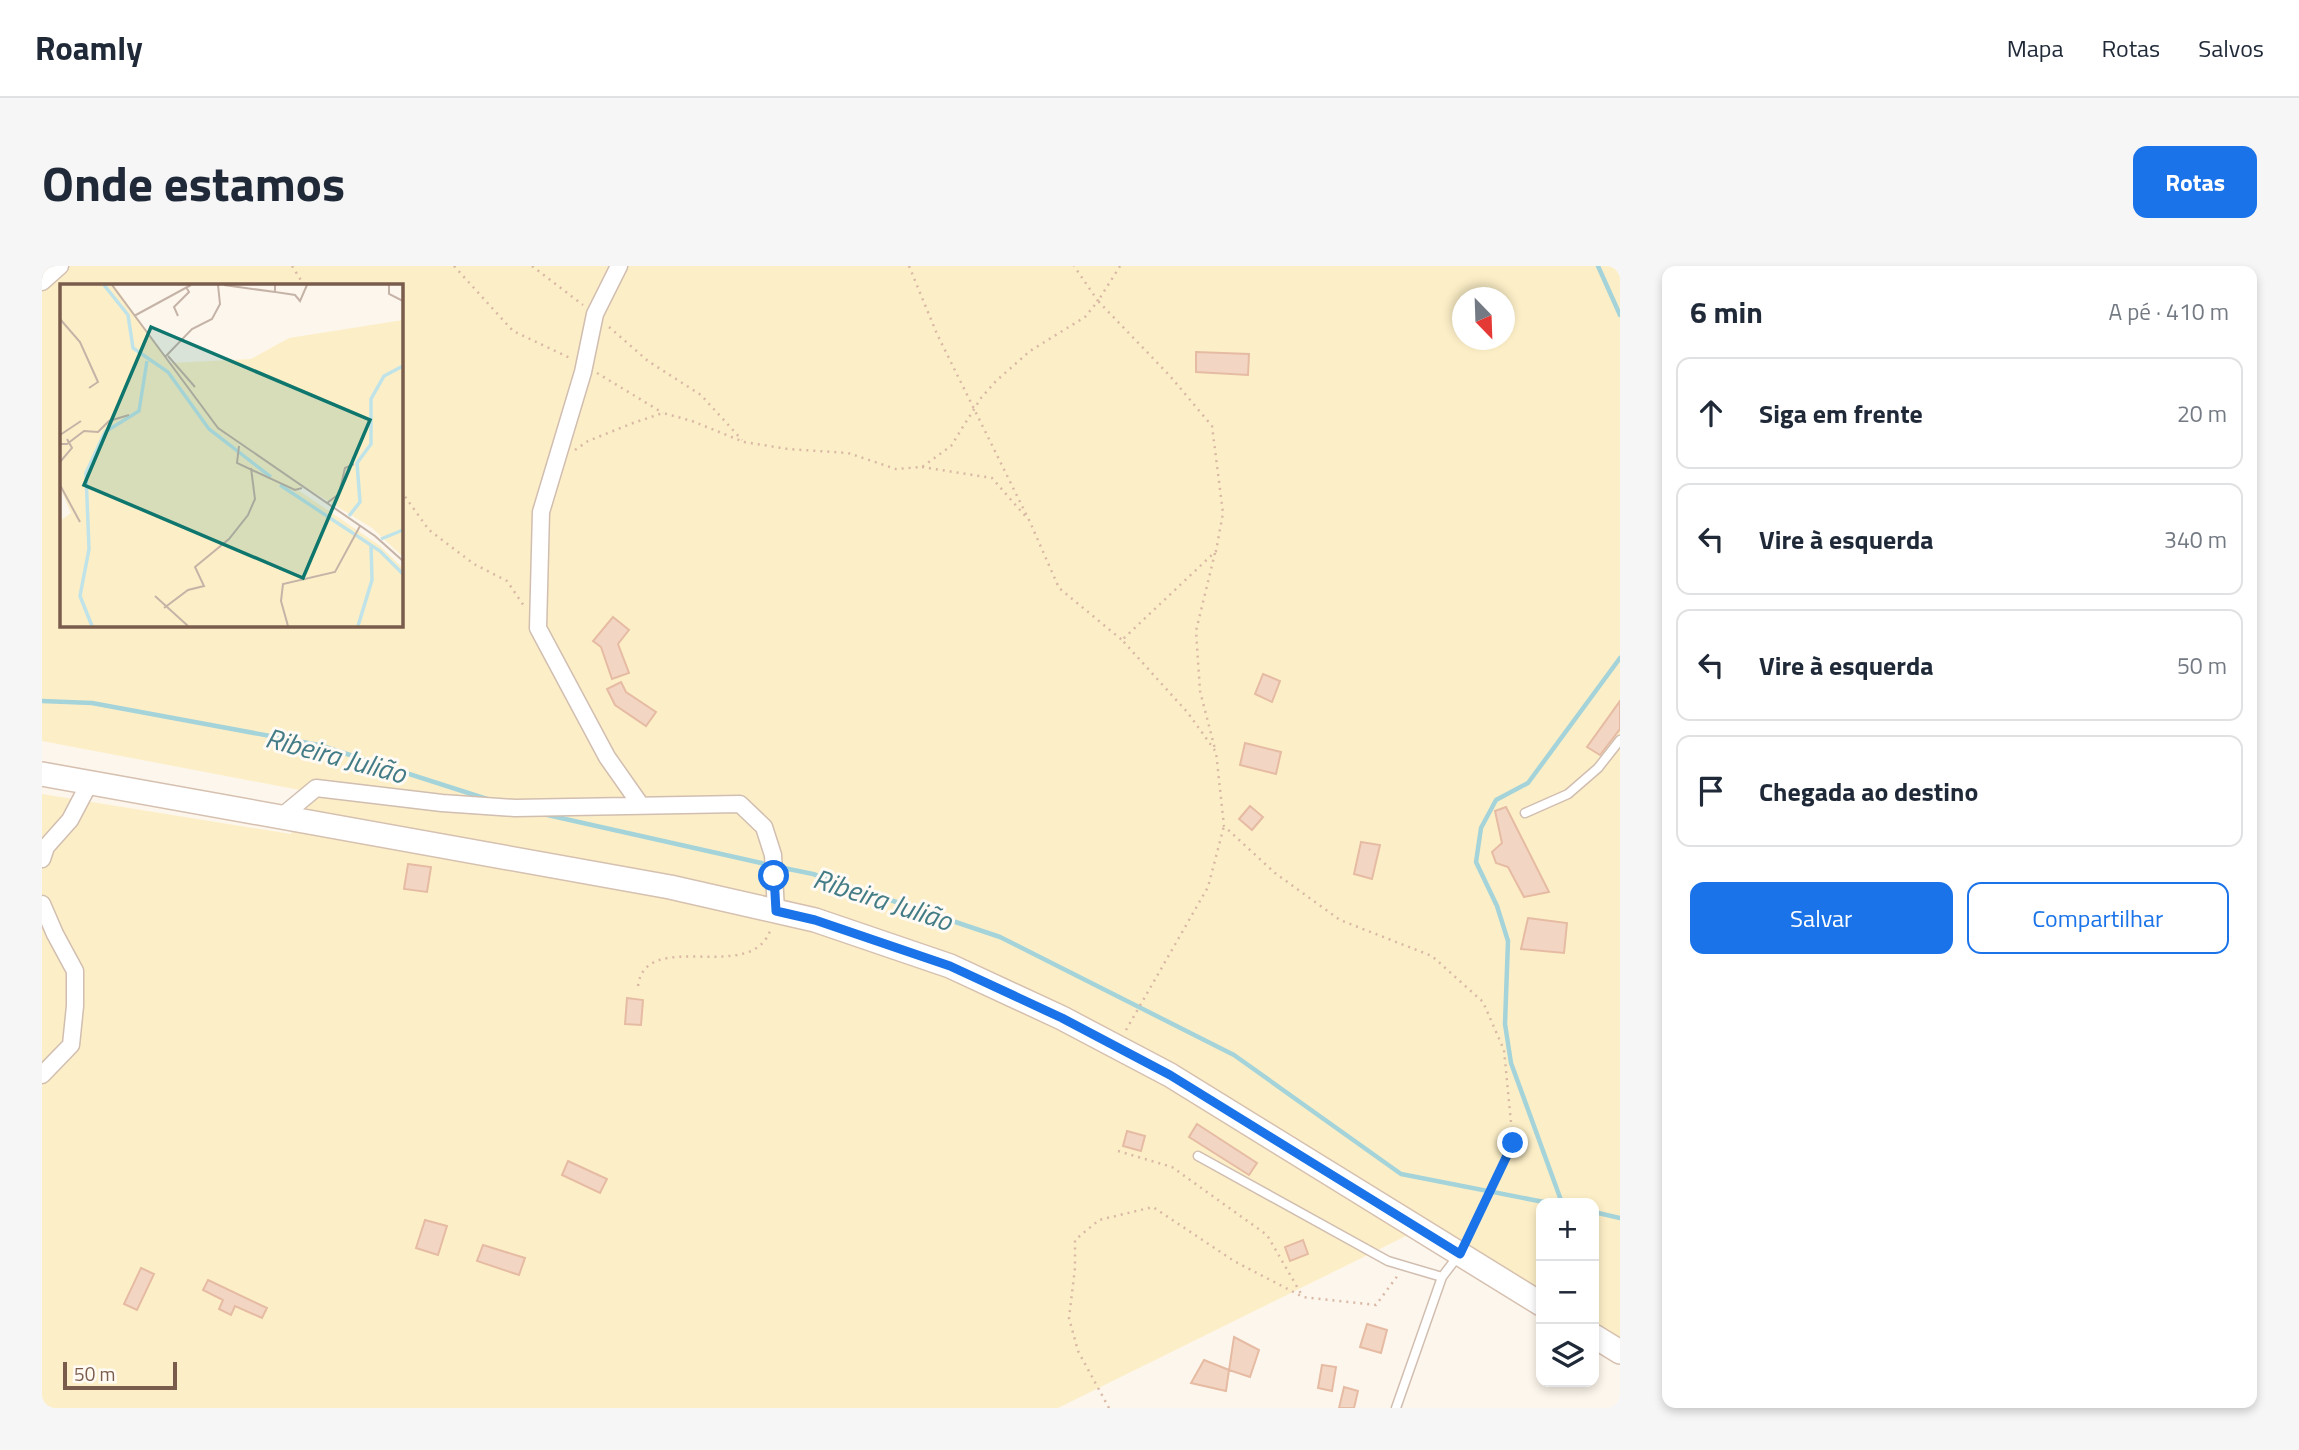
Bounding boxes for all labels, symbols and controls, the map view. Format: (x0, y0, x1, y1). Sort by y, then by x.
text: Roamly (35, 23, 143, 73)
text: Mapa (2007, 30, 2063, 66)
text: Rotas (2101, 30, 2160, 66)
text: Salvos (2198, 30, 2264, 66)
text: Onde estamos (42, 145, 345, 220)
button: Rotas (2133, 146, 2257, 218)
inset map (60, 284, 402, 626)
north arrow (1452, 287, 1515, 350)
text: 6 min (1690, 289, 1763, 335)
text: A pé · 410 m (2108, 294, 2229, 329)
icon: ahead (1692, 394, 1730, 432)
text: Siga em frente (1759, 394, 1923, 433)
text: 20 m (2177, 396, 2227, 431)
icon: left (1692, 520, 1730, 558)
text: Vire à esquerda (1759, 520, 1934, 559)
text: 340 m (2164, 522, 2227, 557)
icon: left (1692, 646, 1730, 684)
text: Vire à esquerda (1759, 646, 1934, 685)
text: 50 m (2177, 648, 2227, 683)
water label: Ribeira Julião (261, 716, 412, 795)
icon: arrive (1692, 772, 1730, 810)
text: Chegada ao destino (1759, 772, 1978, 811)
water label: Ribeira Julião (808, 856, 959, 942)
route start (758, 860, 789, 891)
button: Salvar (1690, 882, 1953, 954)
button: Compartilhar (1967, 882, 2229, 954)
route end (1497, 1127, 1528, 1158)
map controls (1536, 1198, 1599, 1387)
button: + (1536, 1198, 1599, 1261)
button: − (1536, 1261, 1599, 1324)
button: layers (1536, 1324, 1599, 1387)
scale bar (63, 1359, 177, 1391)
text: 50 m (74, 1359, 115, 1388)

